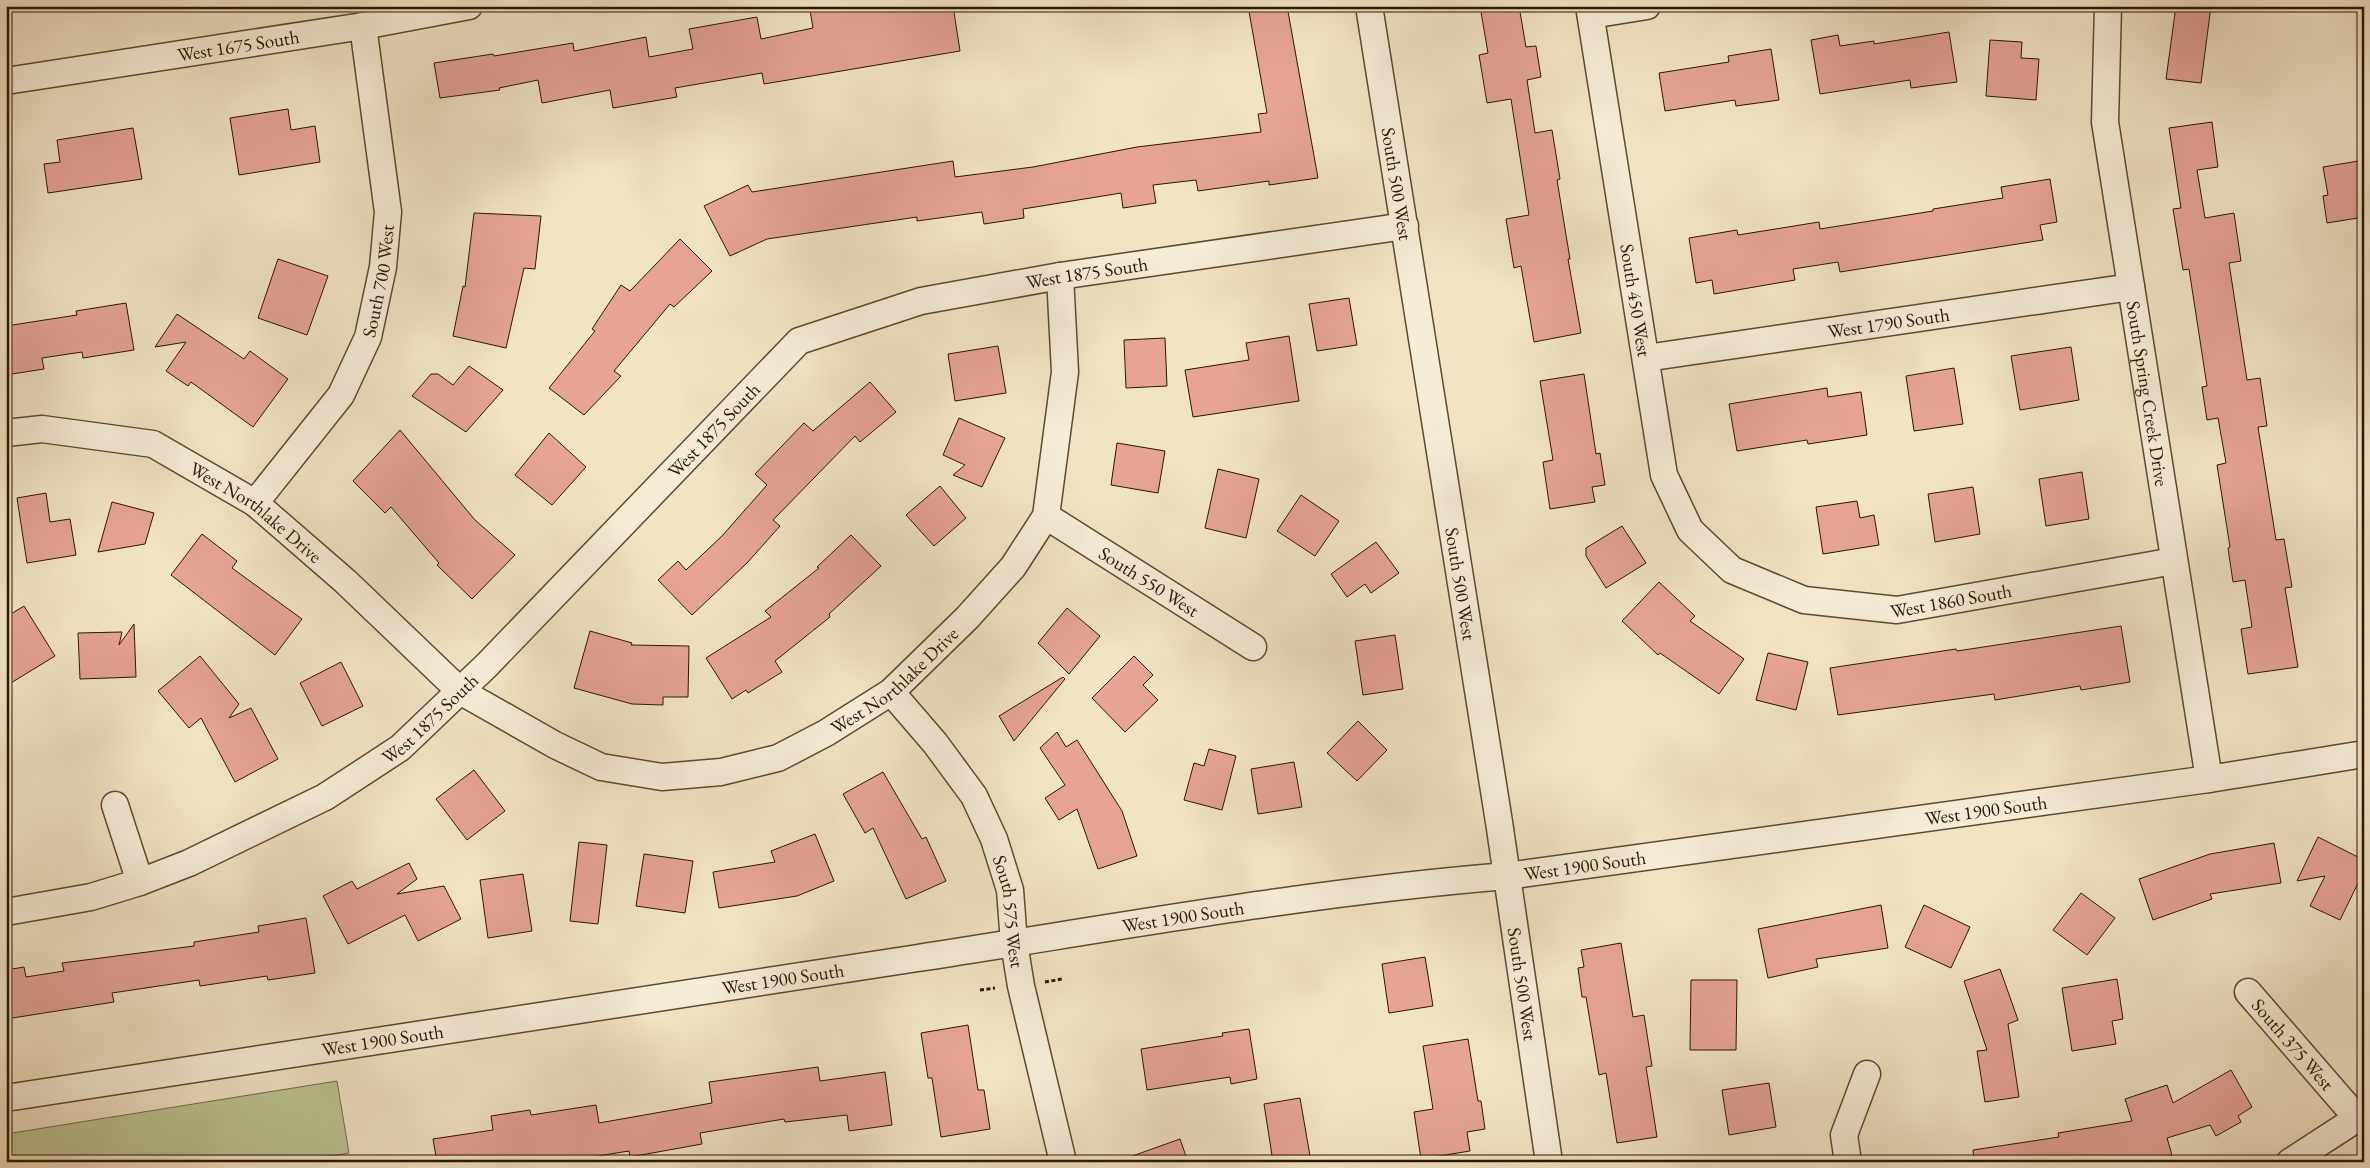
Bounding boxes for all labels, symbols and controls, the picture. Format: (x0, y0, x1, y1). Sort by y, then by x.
street label: West 1675 South (175, 23, 301, 67)
street label: South 500 West (1376, 125, 1419, 242)
street label: South 700 West (356, 224, 399, 340)
street label: South 450 West (1615, 242, 1657, 359)
street label: West 1875 South (1024, 251, 1150, 294)
street label: South Spring Creek Drive (2121, 299, 2175, 488)
street label: West 1790 South (1826, 301, 1951, 344)
street label: West 1875 South (662, 377, 765, 483)
street label: West Northlake Drive (185, 455, 328, 568)
street label: South 500 West (1440, 525, 1482, 642)
street label: South 550 West (1094, 540, 1204, 622)
street label: West 1860 South (1888, 577, 2014, 624)
street label: West Northlake Drive (826, 621, 963, 740)
street label: West 1875 South (376, 668, 484, 769)
street label: West 1900 South (1923, 789, 2049, 831)
street label: West 1900 South (1522, 844, 1648, 886)
street label: South 575 West (987, 852, 1030, 970)
street label: West 1900 South (1120, 895, 1246, 938)
street label: South 500 West (1502, 926, 1543, 1042)
street label: West 1900 South (720, 957, 846, 1000)
street label: South 375 West (2246, 993, 2340, 1095)
street label: West 1900 South (320, 1018, 446, 1062)

